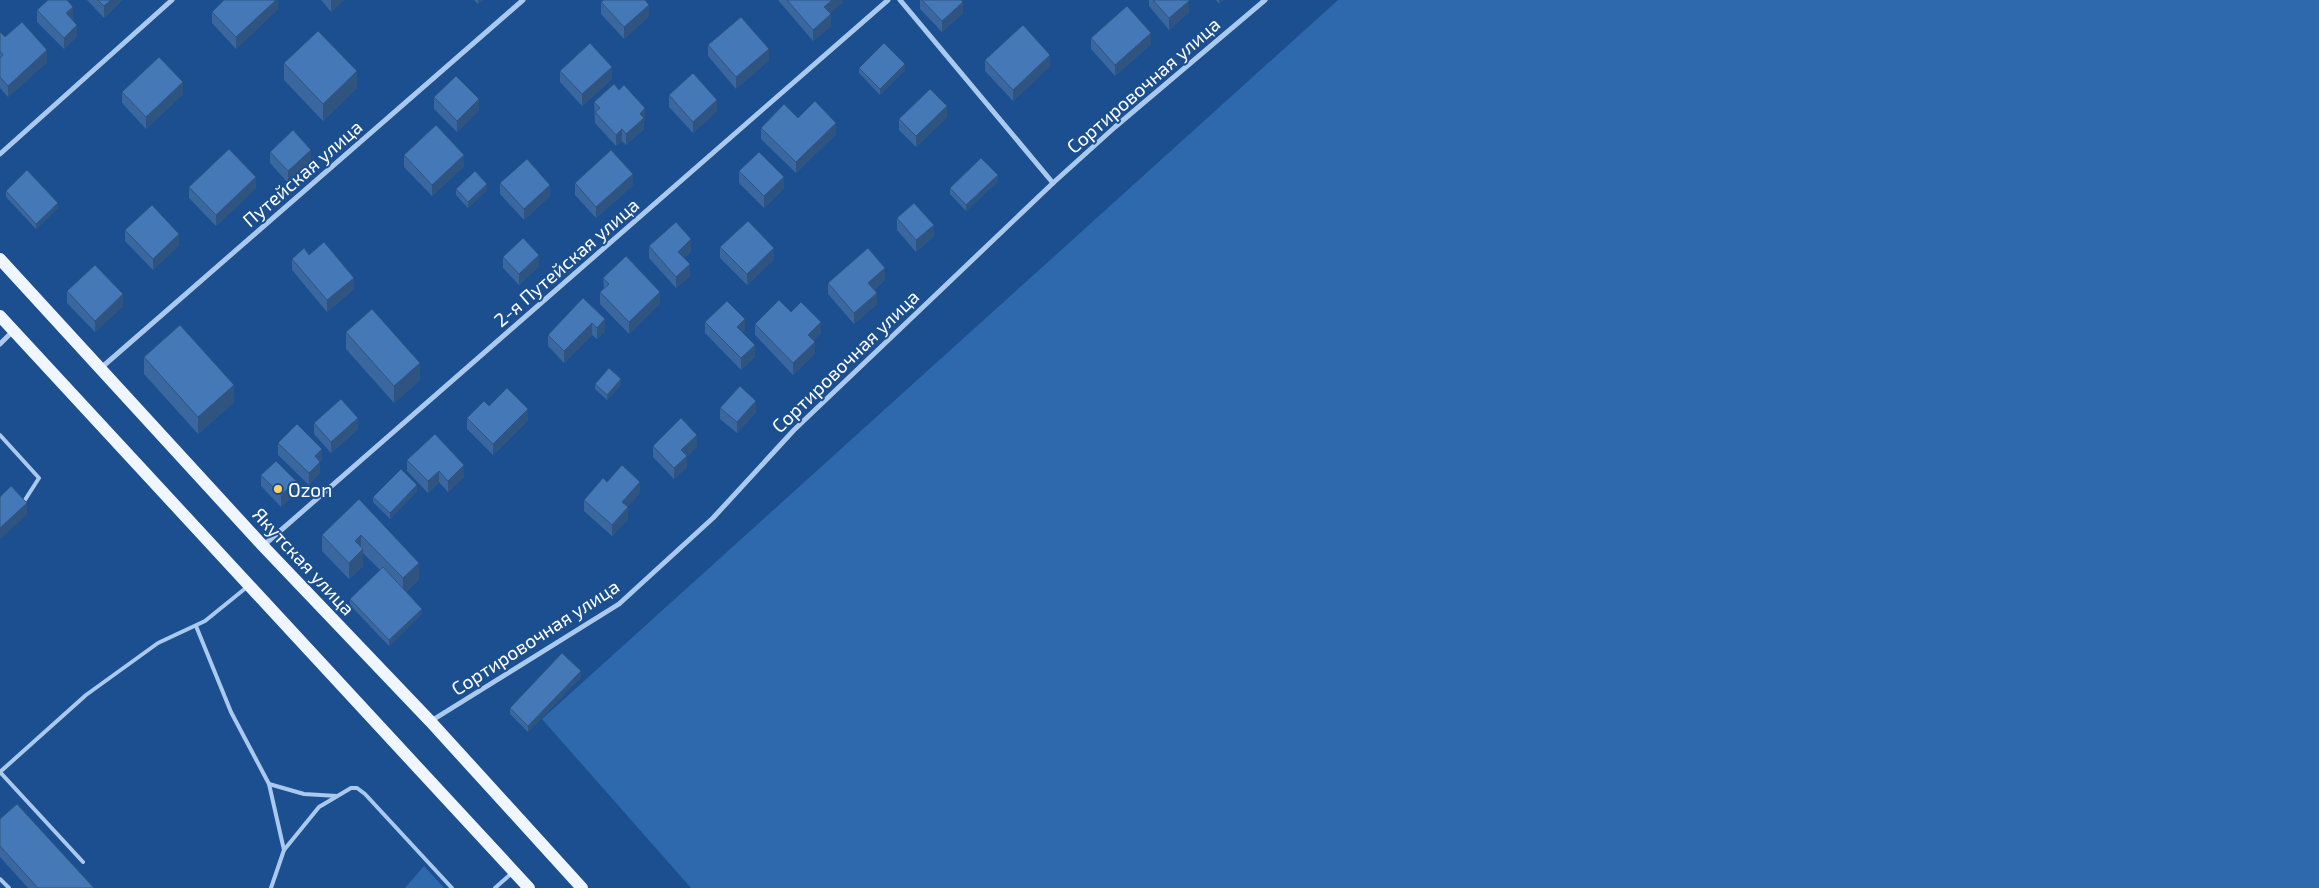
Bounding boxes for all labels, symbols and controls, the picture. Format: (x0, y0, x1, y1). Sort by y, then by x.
street label: Сортировочная улица (1062, 12, 1225, 159)
street label: Путейская улица (237, 115, 367, 232)
street label: 2-я Путейская улица (489, 193, 644, 332)
street label: Сортировочная улица (767, 285, 924, 438)
place label: Ozon (288, 478, 332, 501)
marker: Ozon (272, 483, 284, 495)
street label: Якутская улица (248, 502, 360, 620)
street label: Сортировочная улица (447, 574, 624, 701)

